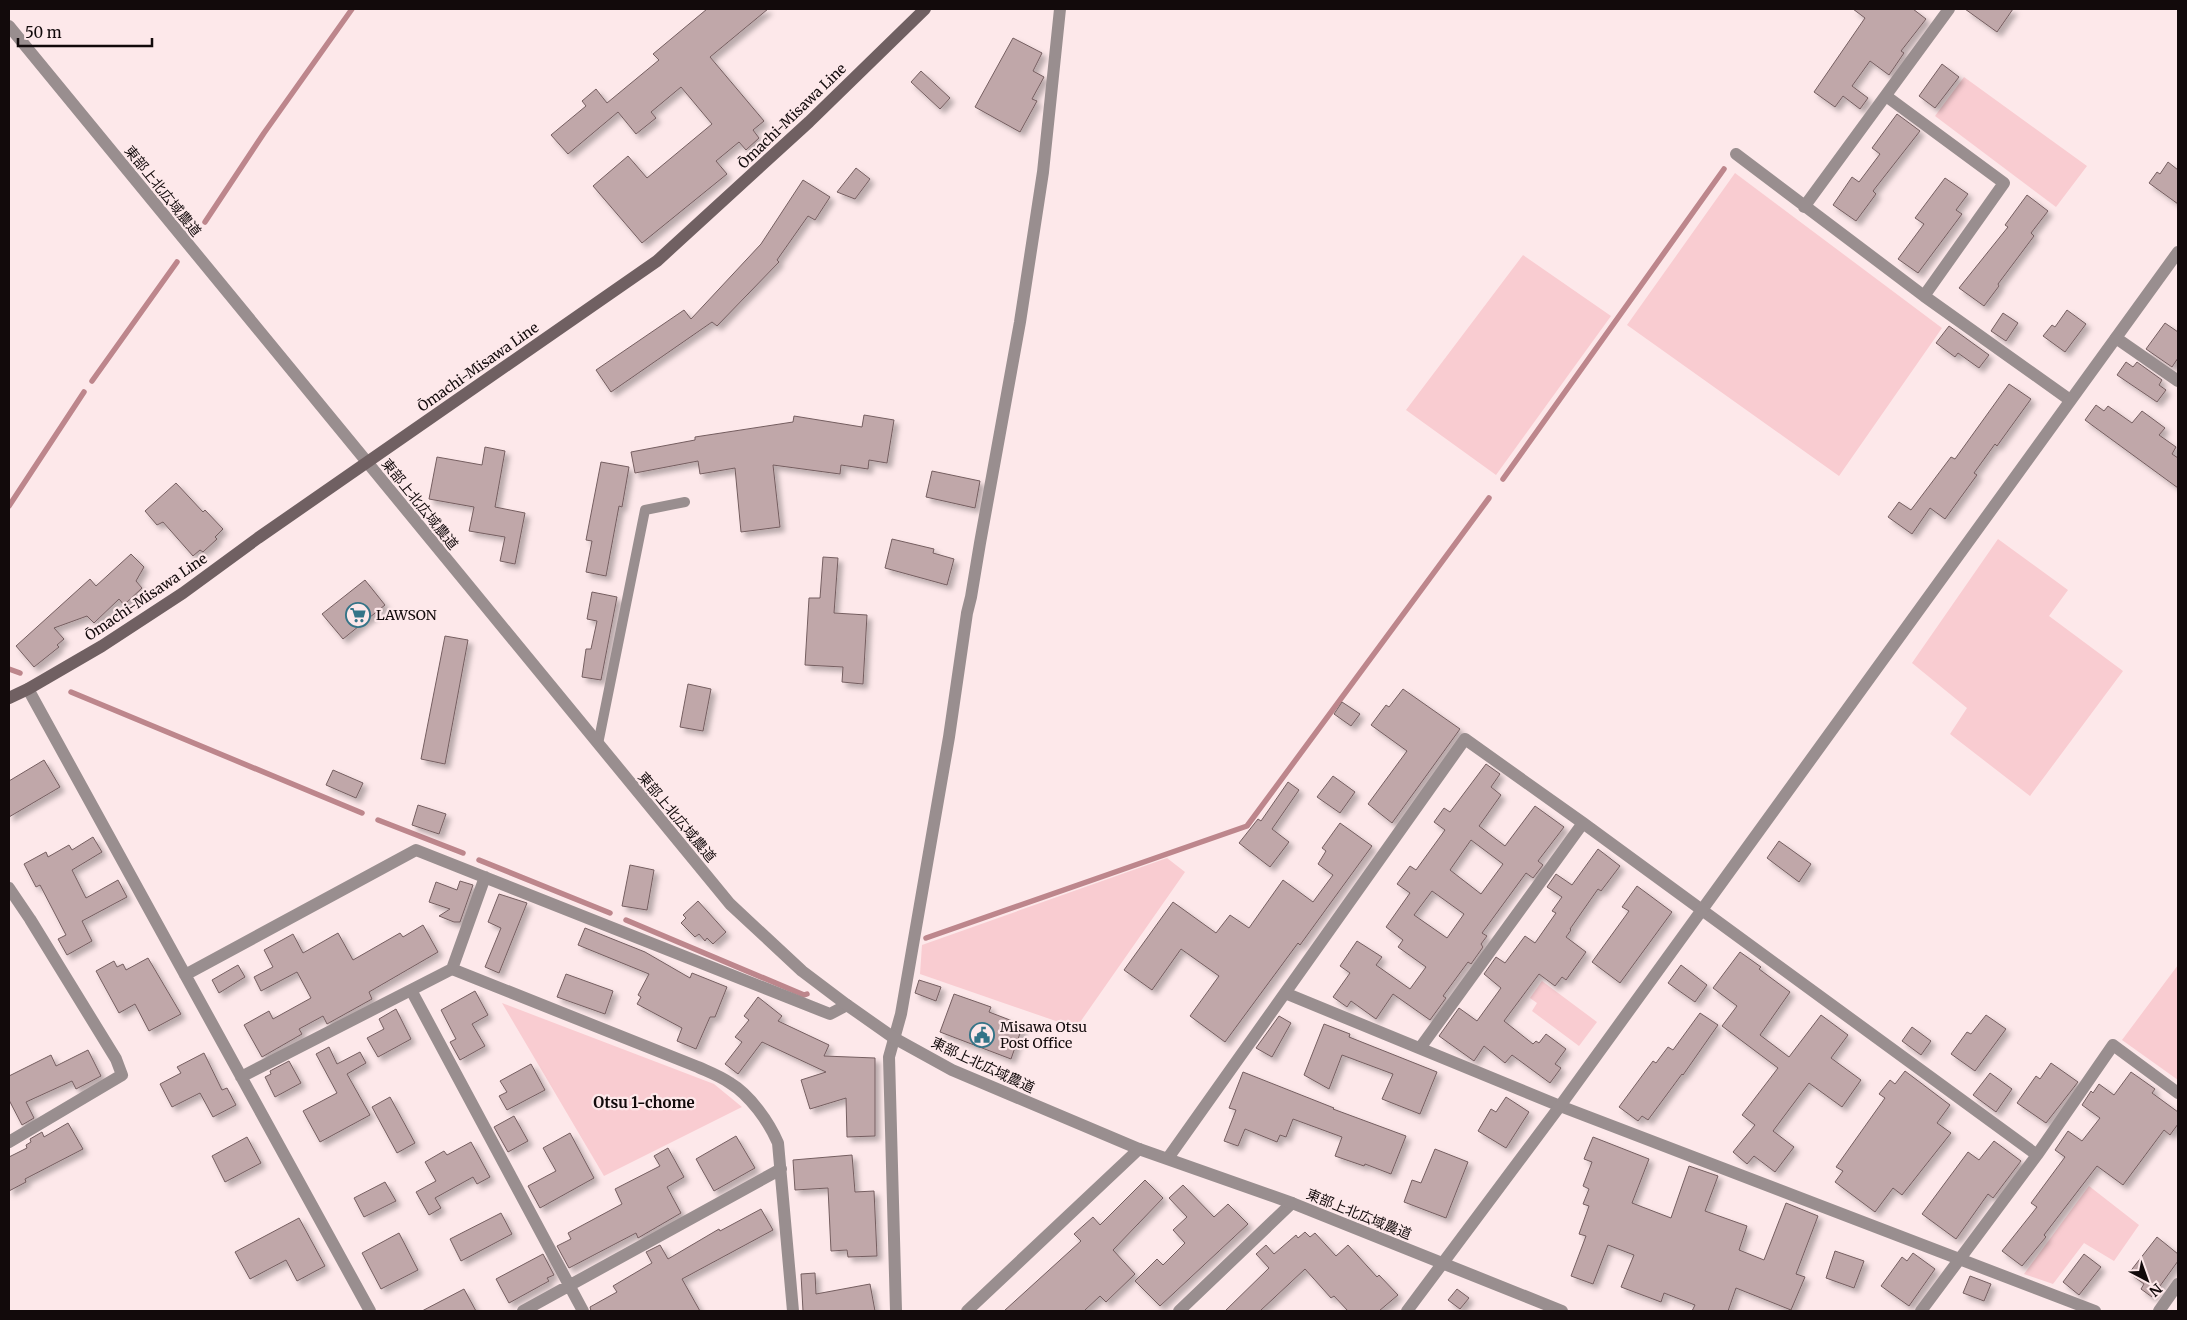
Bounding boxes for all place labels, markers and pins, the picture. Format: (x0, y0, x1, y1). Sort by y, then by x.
supermarket icon: LAWSON (345, 602, 371, 628)
place label: LAWSON (376, 606, 437, 624)
place label: Misawa Otsu Post Office (1000, 1018, 1087, 1052)
public building icon: Misawa Otsu Post Office (969, 1022, 995, 1048)

